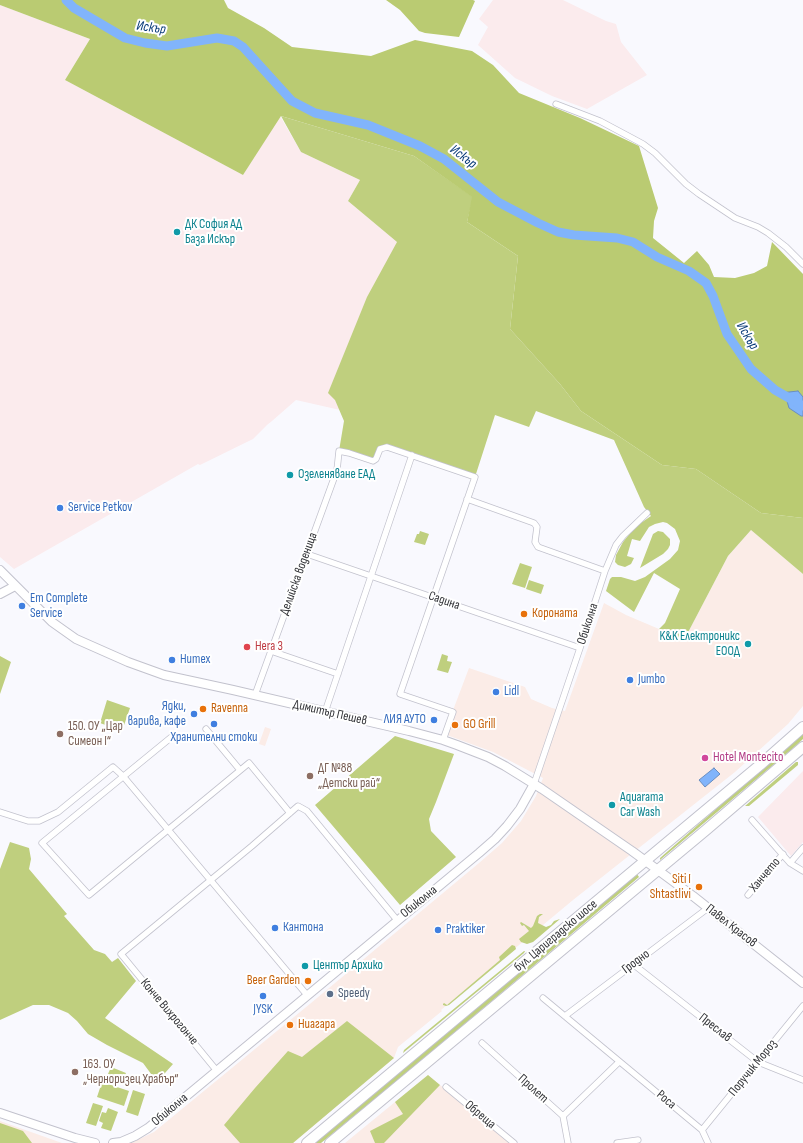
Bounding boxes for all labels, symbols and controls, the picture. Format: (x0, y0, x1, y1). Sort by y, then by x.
water label: Искър (135, 18, 167, 38)
water label: Искър (446, 141, 480, 173)
place label: ДК София АД База Искър (185, 217, 242, 248)
marker: ДК София АД База Искър (172, 227, 182, 237)
water label: Искър (732, 319, 762, 353)
place label: Озеленяване ЕАД (298, 467, 375, 483)
marker: Озеленяване ЕАД (285, 470, 295, 480)
place label: Service Petkov (68, 500, 132, 516)
marker: Service Petkov (55, 503, 65, 513)
street label: Делийска воденица (277, 531, 321, 617)
street label: Садина (426, 588, 462, 614)
place label: Em Complete Service (30, 591, 88, 622)
marker: Em Complete Service (17, 601, 27, 611)
street label: Обиколна (574, 601, 602, 647)
place label: Короната (532, 606, 578, 622)
marker: Короната (519, 609, 529, 619)
place label: K&K Електроникс ЕООД (659, 629, 740, 660)
place label: Hera 3 (255, 639, 283, 655)
marker: K&K Електроникс ЕООД (743, 639, 753, 649)
marker: Hera 3 (242, 642, 252, 652)
place label: Нитех (180, 652, 210, 668)
marker: Нитех (167, 655, 177, 665)
place label: Jumbo (638, 672, 665, 688)
marker: Jumbo (625, 675, 635, 685)
place label: Lidl (504, 684, 519, 700)
marker: Lidl (491, 687, 501, 697)
street label: Димитър Пешев (292, 697, 368, 729)
place label: Ядки, варива, кафе (128, 699, 186, 730)
place label: Ravenna (211, 701, 248, 717)
marker: Ravenna (198, 704, 208, 714)
marker: Ядки, варива, кафе (189, 709, 199, 719)
place label: ЛИЯ АУТО (384, 712, 426, 728)
marker: ЛИЯ АУТО (429, 715, 439, 725)
place label: GO Grill (463, 717, 495, 733)
place label: 150. ОУ „Цар Симеон I“ (68, 719, 123, 750)
marker: Хранителни стоки (209, 719, 219, 729)
marker: GO Grill (450, 720, 460, 730)
marker: 150. ОУ „Цар Симеон I“ (55, 729, 65, 739)
place label: Хранителни стоки (170, 730, 258, 746)
place label: Hotel Montecito (713, 750, 783, 766)
marker: Hotel Montecito (700, 753, 710, 763)
place label: ДГ №88 „Детски рай“ (318, 761, 380, 792)
marker: ДГ №88 „Детски рай“ (305, 771, 315, 781)
place label: Aquarama Car Wash (620, 790, 663, 821)
marker: Aquarama Car Wash (607, 800, 617, 810)
street label: Ханчето (746, 855, 784, 895)
place label: Siti I Shtastlivi (650, 872, 691, 903)
marker: Siti I Shtastlivi (694, 882, 704, 892)
street label: Обиколна (398, 883, 440, 921)
street label: бул. Цариградско шосе (511, 897, 601, 975)
street label: Павел Красов (702, 901, 760, 951)
place label: Кантона (283, 920, 323, 936)
place label: Praktiker (446, 922, 485, 938)
marker: Кантона (270, 923, 280, 933)
marker: Praktiker (433, 925, 443, 935)
street label: Гродно (619, 947, 653, 977)
place label: Център Архико (313, 958, 383, 974)
marker: Център Архико (300, 961, 310, 971)
place label: Beer Garden (247, 973, 300, 989)
street label: Конче Вихрогонче (137, 976, 201, 1048)
marker: Beer Garden (303, 976, 313, 986)
place label: Speedy (338, 986, 370, 1002)
marker: Speedy (325, 989, 335, 999)
marker: JYSK (258, 991, 268, 1001)
place label: JYSK (253, 1002, 273, 1018)
street label: Преслав (695, 1010, 735, 1046)
place label: Ниагара (298, 1017, 335, 1033)
marker: Ниагара (285, 1020, 295, 1030)
street label: Поручик Мороз (725, 1036, 781, 1100)
place label: 163. ОУ „Черноризец Храбър“ (83, 1057, 178, 1088)
marker: 163. ОУ „Черноризец Храбър“ (70, 1067, 80, 1077)
street label: Пролет (515, 1071, 551, 1107)
street label: Роса (653, 1087, 679, 1113)
street label: Обиколна (149, 1090, 191, 1130)
street label: Обреща (461, 1098, 499, 1132)

